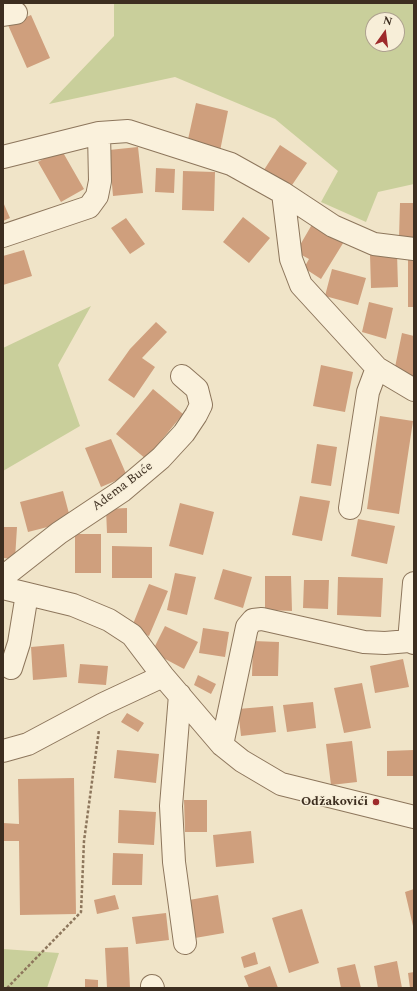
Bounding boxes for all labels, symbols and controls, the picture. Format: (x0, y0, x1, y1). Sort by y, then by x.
north arrow (365, 12, 405, 52)
text: N (381, 12, 394, 30)
street label: Adema Buće (90, 459, 156, 515)
place label: Odžakovići (301, 794, 368, 810)
marker: Odžakovići (371, 797, 381, 807)

